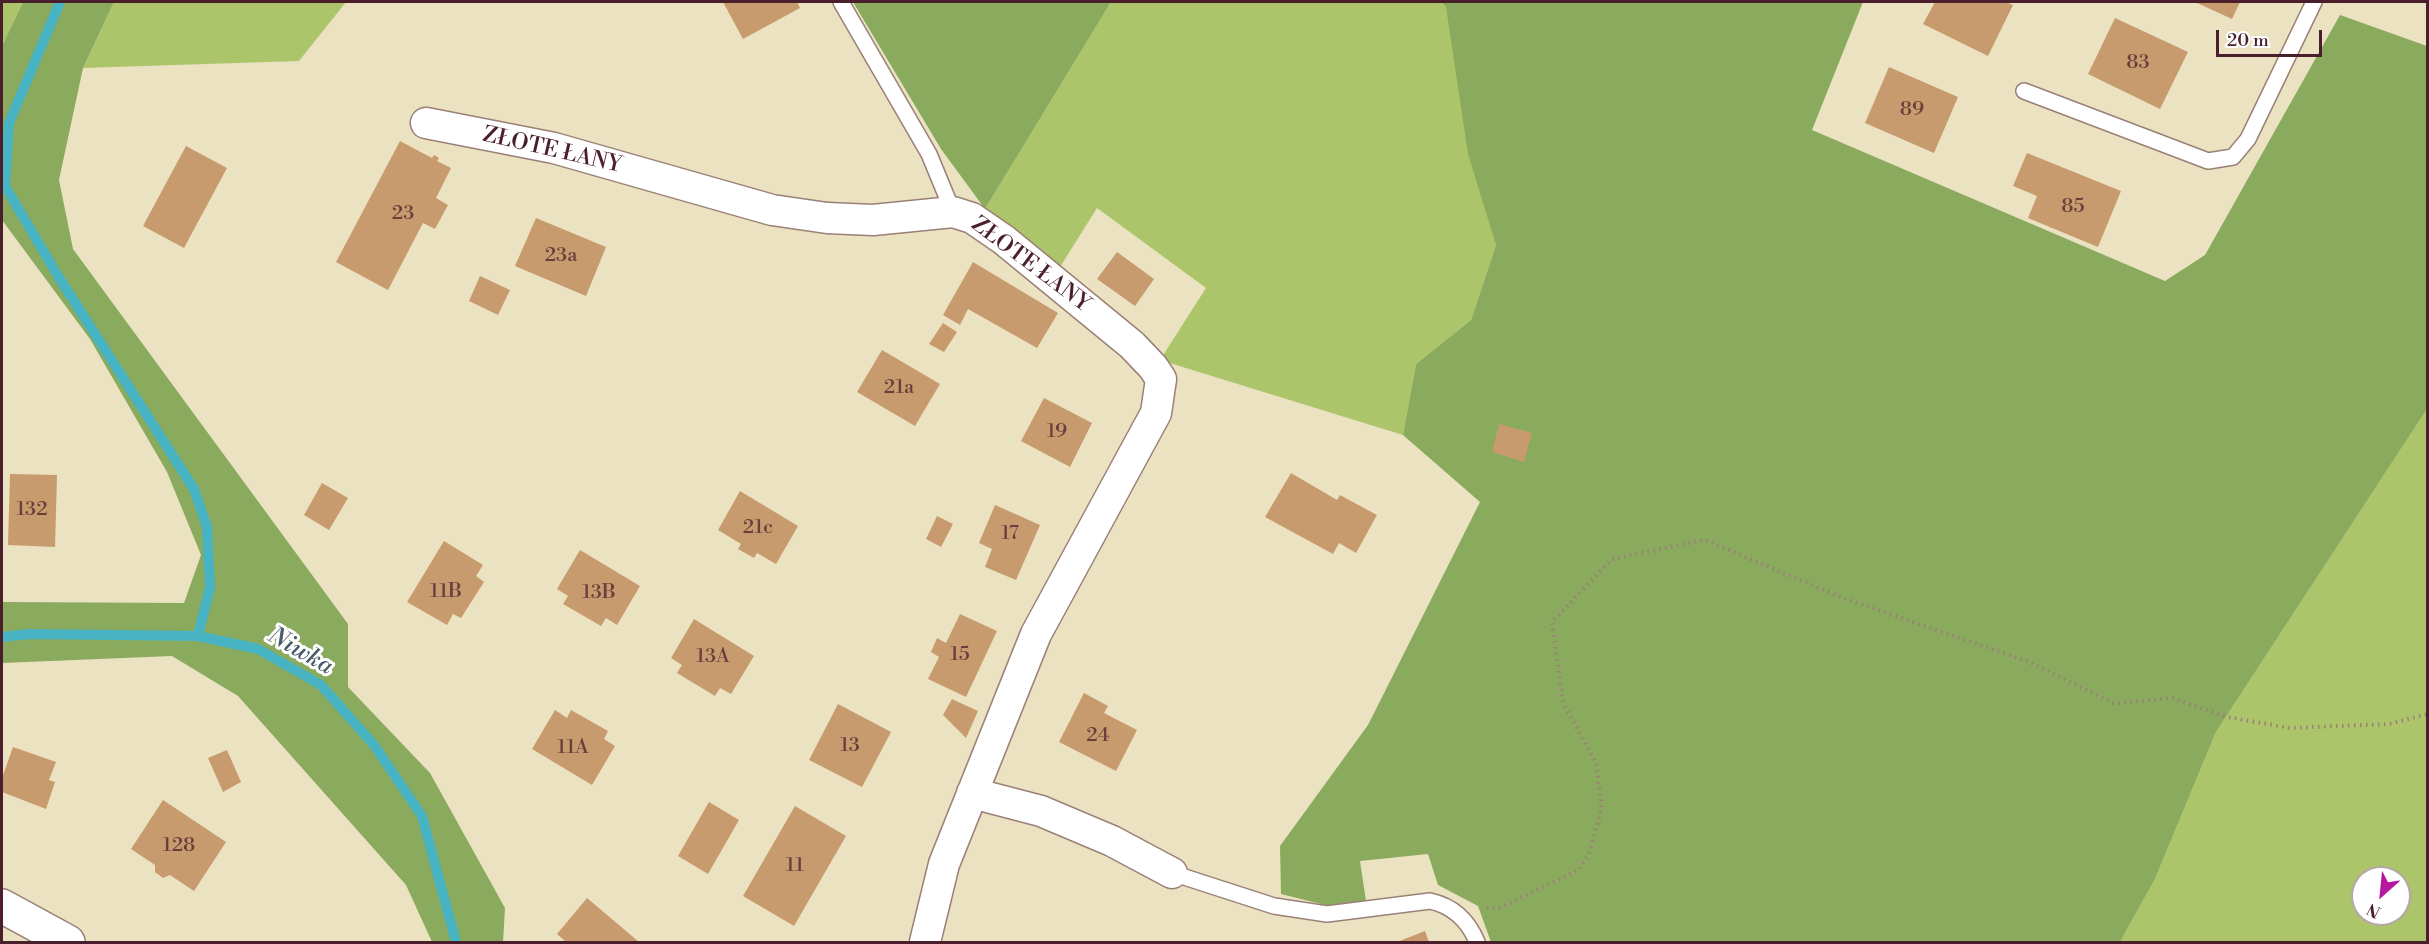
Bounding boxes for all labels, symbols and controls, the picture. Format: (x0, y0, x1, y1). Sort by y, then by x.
scale bar (2219, 18, 2326, 56)
text: 20 m (2227, 29, 2269, 52)
house number: 83 (2126, 51, 2150, 75)
house number: 89 (1900, 98, 1924, 122)
street label: ZŁOTE ŁANY (480, 122, 624, 180)
house number: 85 (2061, 195, 2085, 219)
house number: 23 (392, 202, 414, 226)
street label: ZŁOTE ŁANY (965, 212, 1095, 318)
house number: 23a (545, 244, 577, 268)
house number: 21a (884, 376, 914, 400)
house number: 19 (1047, 420, 1067, 444)
house number: 132 (16, 498, 48, 522)
house number: 21c (743, 516, 773, 540)
house number: 17 (1001, 522, 1019, 546)
house number: 11B (430, 580, 462, 604)
house number: 13B (582, 581, 616, 605)
water label: Niwka (262, 622, 338, 682)
house number: 15 (950, 643, 970, 667)
house number: 13A (696, 645, 730, 669)
house number: 24 (1086, 724, 1110, 748)
house number: 13 (840, 734, 860, 758)
house number: 11A (557, 736, 589, 760)
house number: 128 (163, 834, 195, 858)
house number: 11 (786, 854, 804, 878)
north arrow (2351, 866, 2411, 926)
text: N (2364, 898, 2384, 922)

